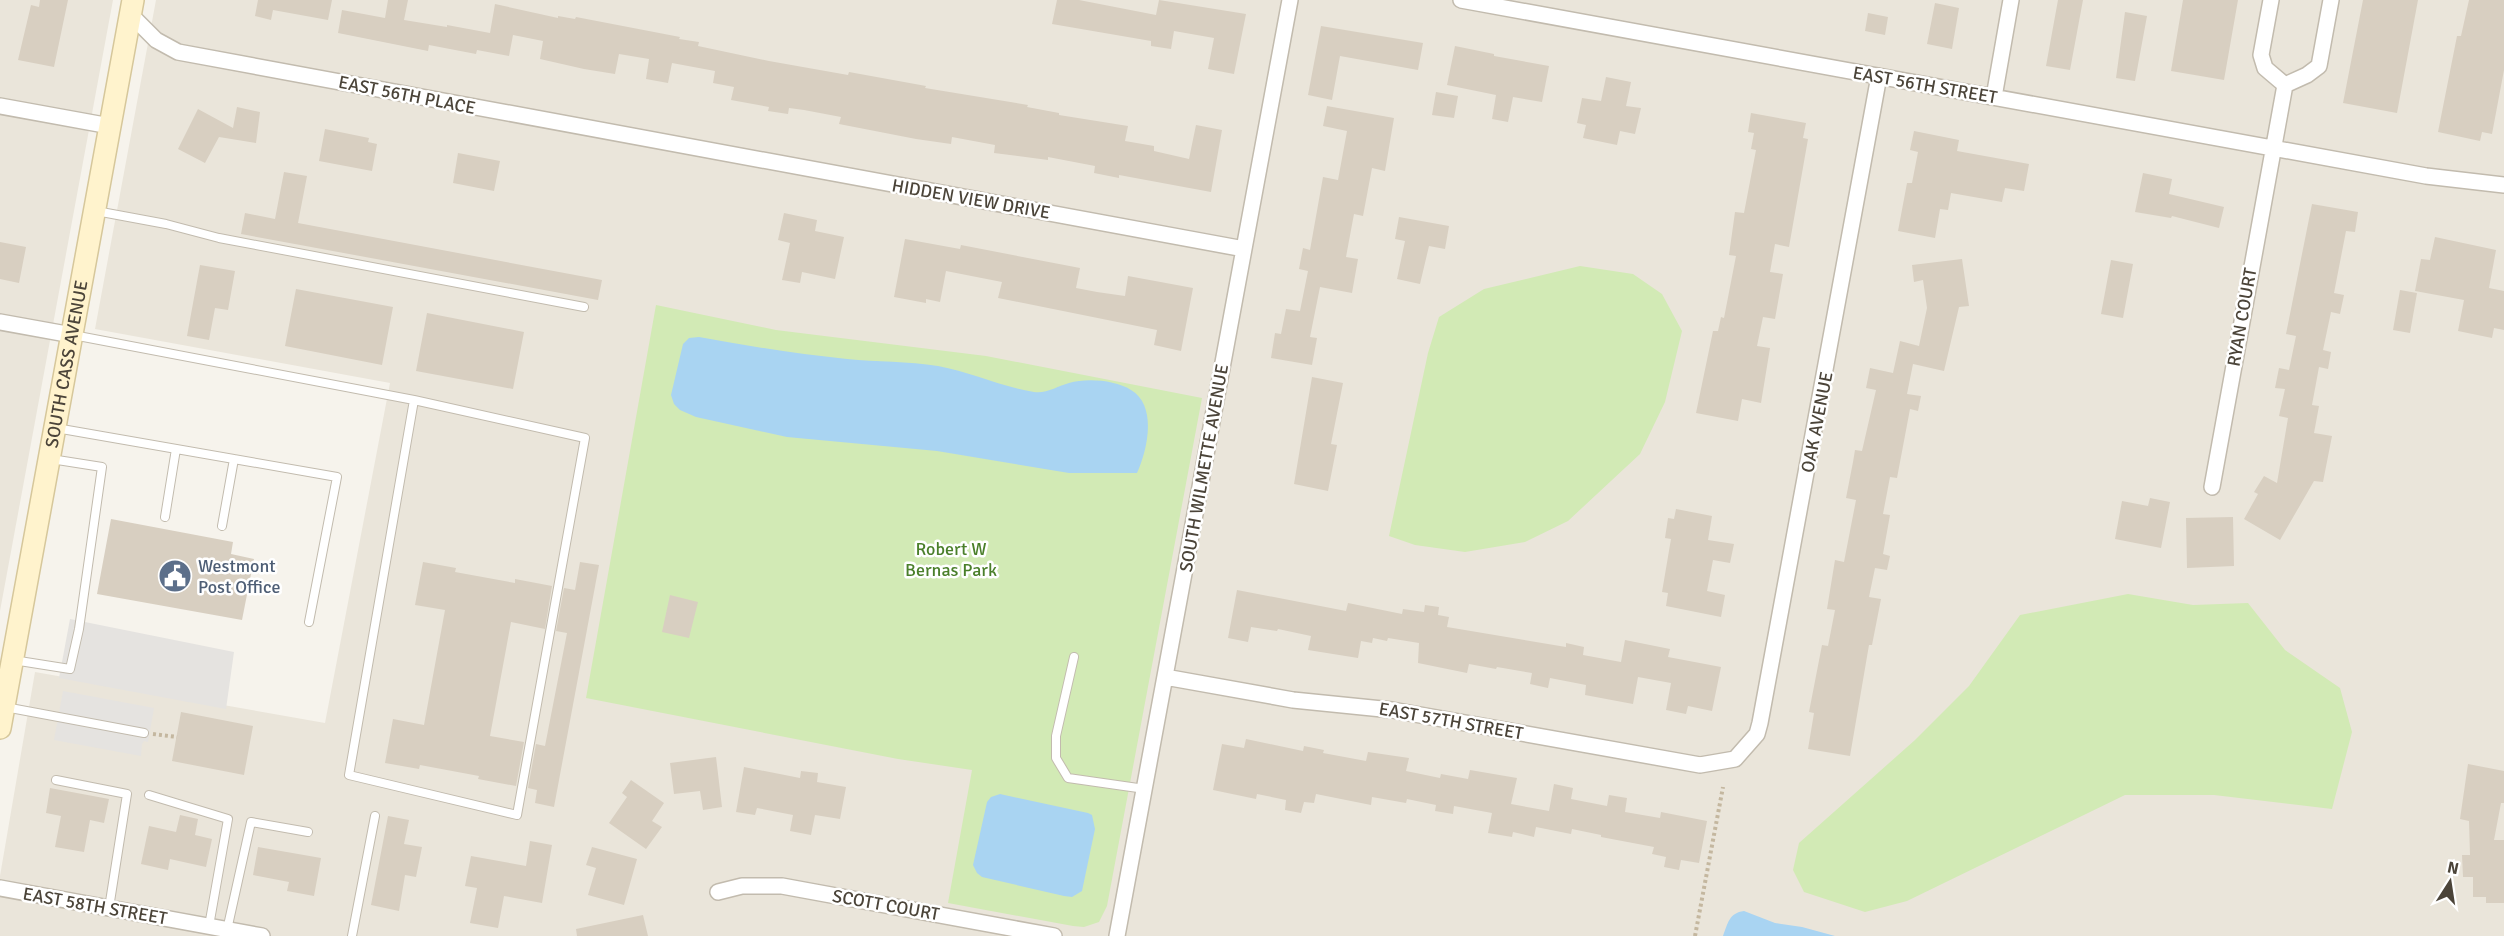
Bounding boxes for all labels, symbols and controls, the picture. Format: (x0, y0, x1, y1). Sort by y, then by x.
street label: EAST 56TH STREET (1851, 61, 1999, 109)
street label: EAST 56TH PLACE (337, 71, 477, 119)
street label: HIDDEN VIEW DRIVE (890, 174, 1052, 224)
street label: RYAN COURT (2223, 266, 2262, 368)
street label: SOUTH CASS AVENUE (40, 279, 93, 450)
street label: SOUTH WILMETTE AVENUE (1175, 362, 1233, 574)
street label: OAK AVENUE (1796, 370, 1838, 474)
park label: Robert W Bernas Park (905, 538, 997, 581)
place label: Westmont Post Office (198, 555, 280, 598)
public building icon: Westmont Post Office (157, 558, 193, 594)
street label: EAST 57TH STREET (1377, 697, 1525, 745)
north arrow (2420, 852, 2480, 912)
text: N (2445, 857, 2460, 879)
street label: EAST 58TH STREET (21, 882, 169, 930)
street label: SCOTT COURT (831, 885, 941, 925)

